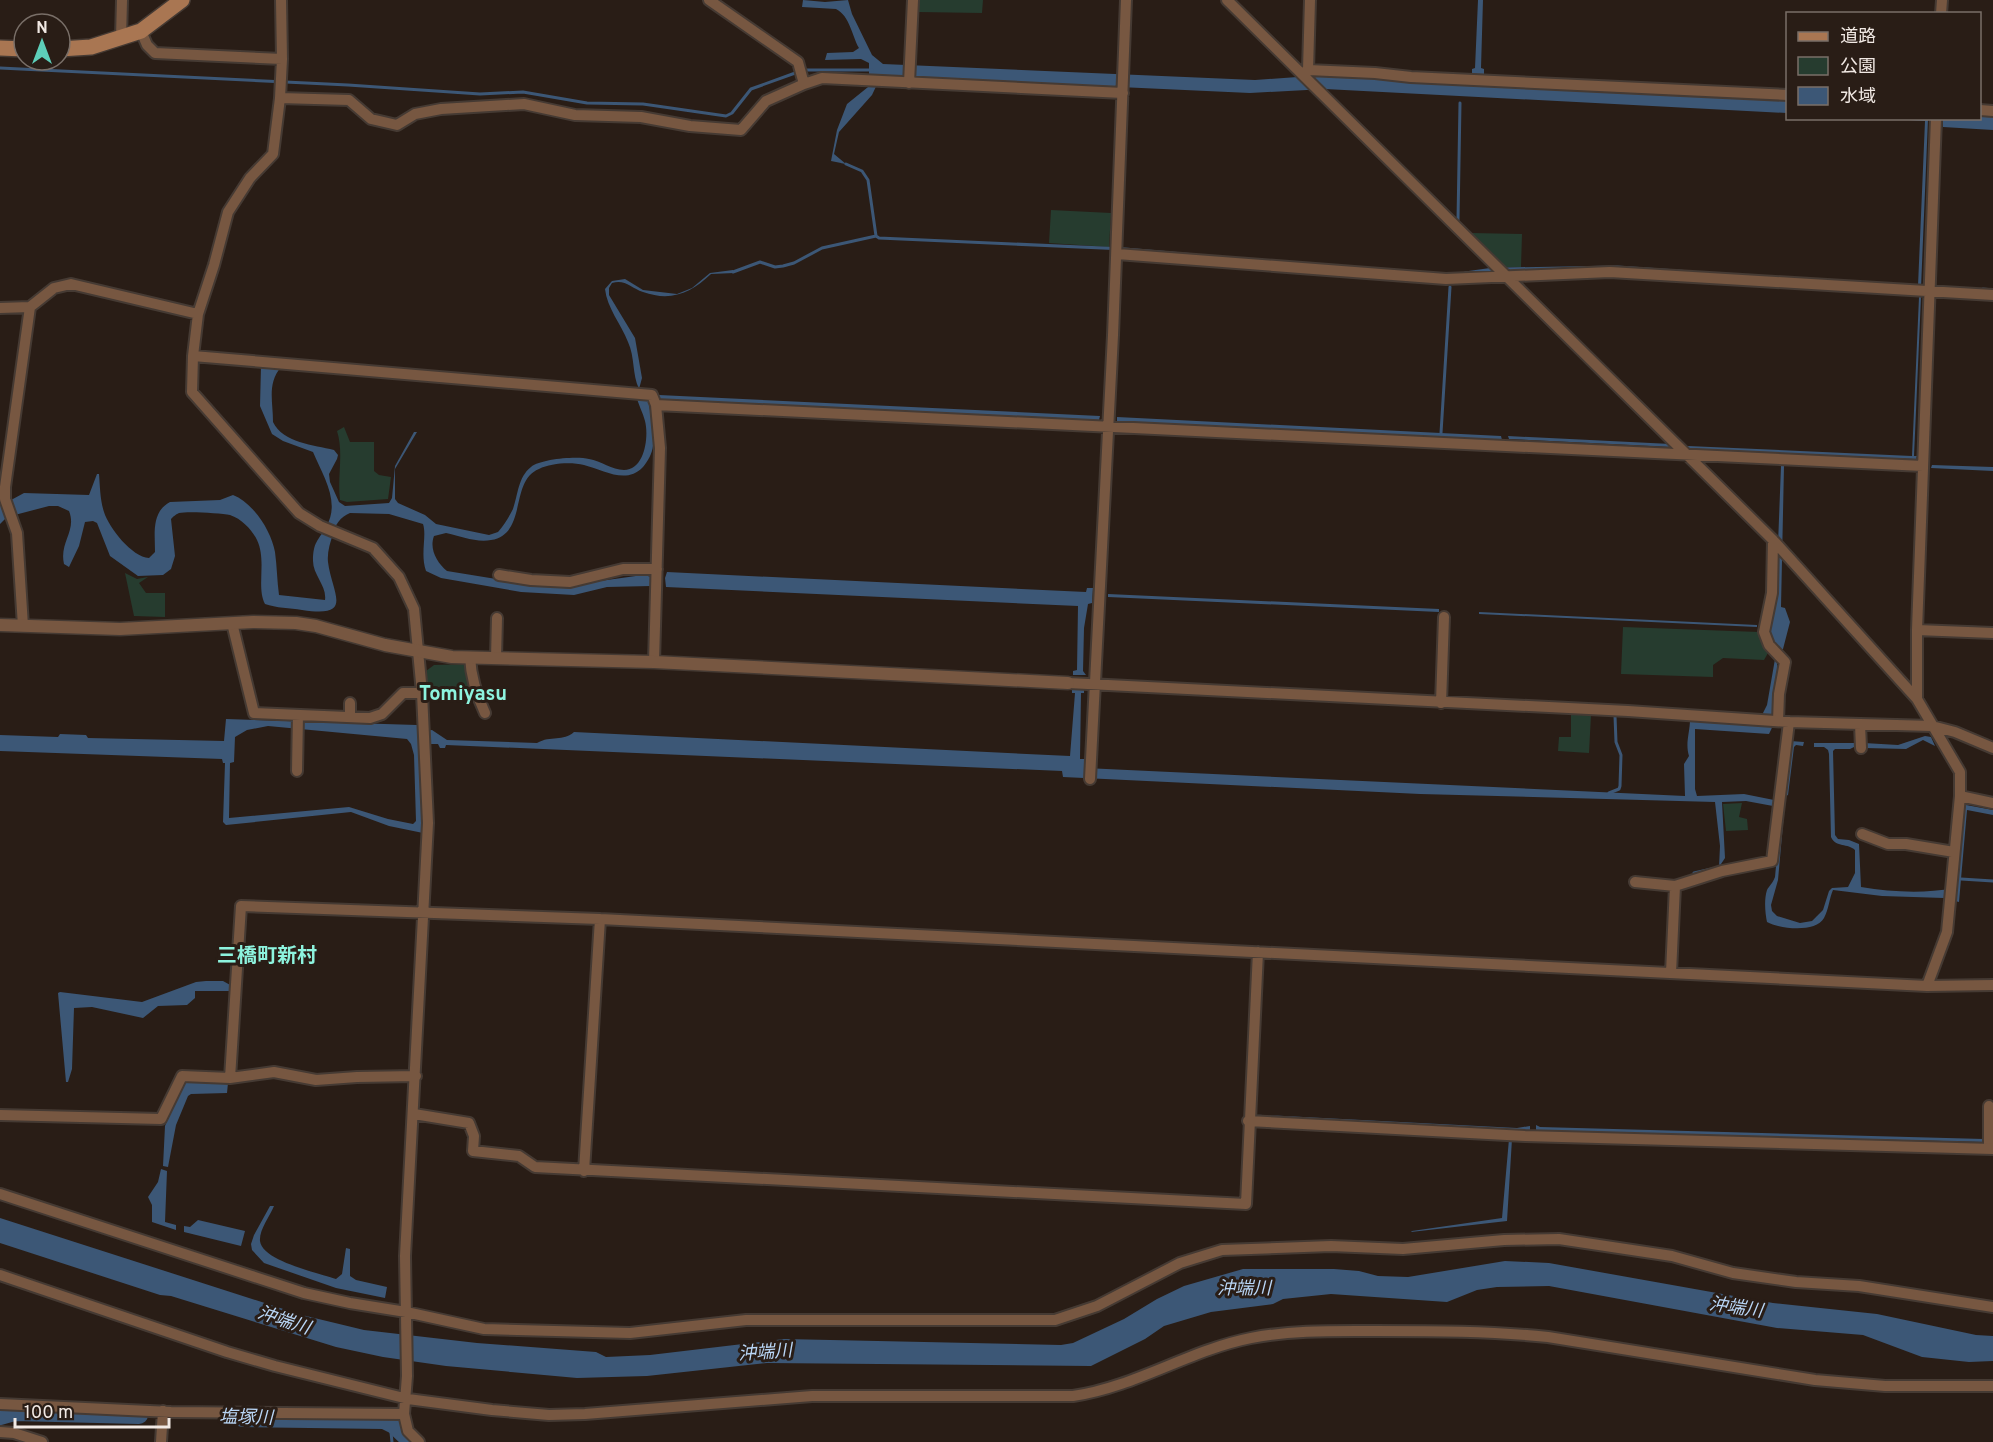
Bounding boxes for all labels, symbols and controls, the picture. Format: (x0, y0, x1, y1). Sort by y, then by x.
north arrow (12, 12, 72, 72)
legend (1786, 12, 1981, 120)
text: N (36, 19, 48, 39)
text: 道路 (1840, 26, 1876, 49)
text: 公園 (1840, 56, 1876, 79)
text: 水域 (1840, 86, 1876, 109)
district label: Tomiyasu (419, 682, 507, 708)
district label: 三橋町新村 (217, 944, 317, 970)
water label: 沖端川 (1217, 1278, 1273, 1301)
water label: 沖端川 (1707, 1293, 1766, 1324)
water label: 沖端川 (254, 1302, 315, 1341)
water label: 沖端川 (737, 1340, 795, 1367)
scale bar (15, 1391, 170, 1429)
text: 100 m (24, 1402, 73, 1425)
water label: 塩塚川 (219, 1407, 275, 1431)

